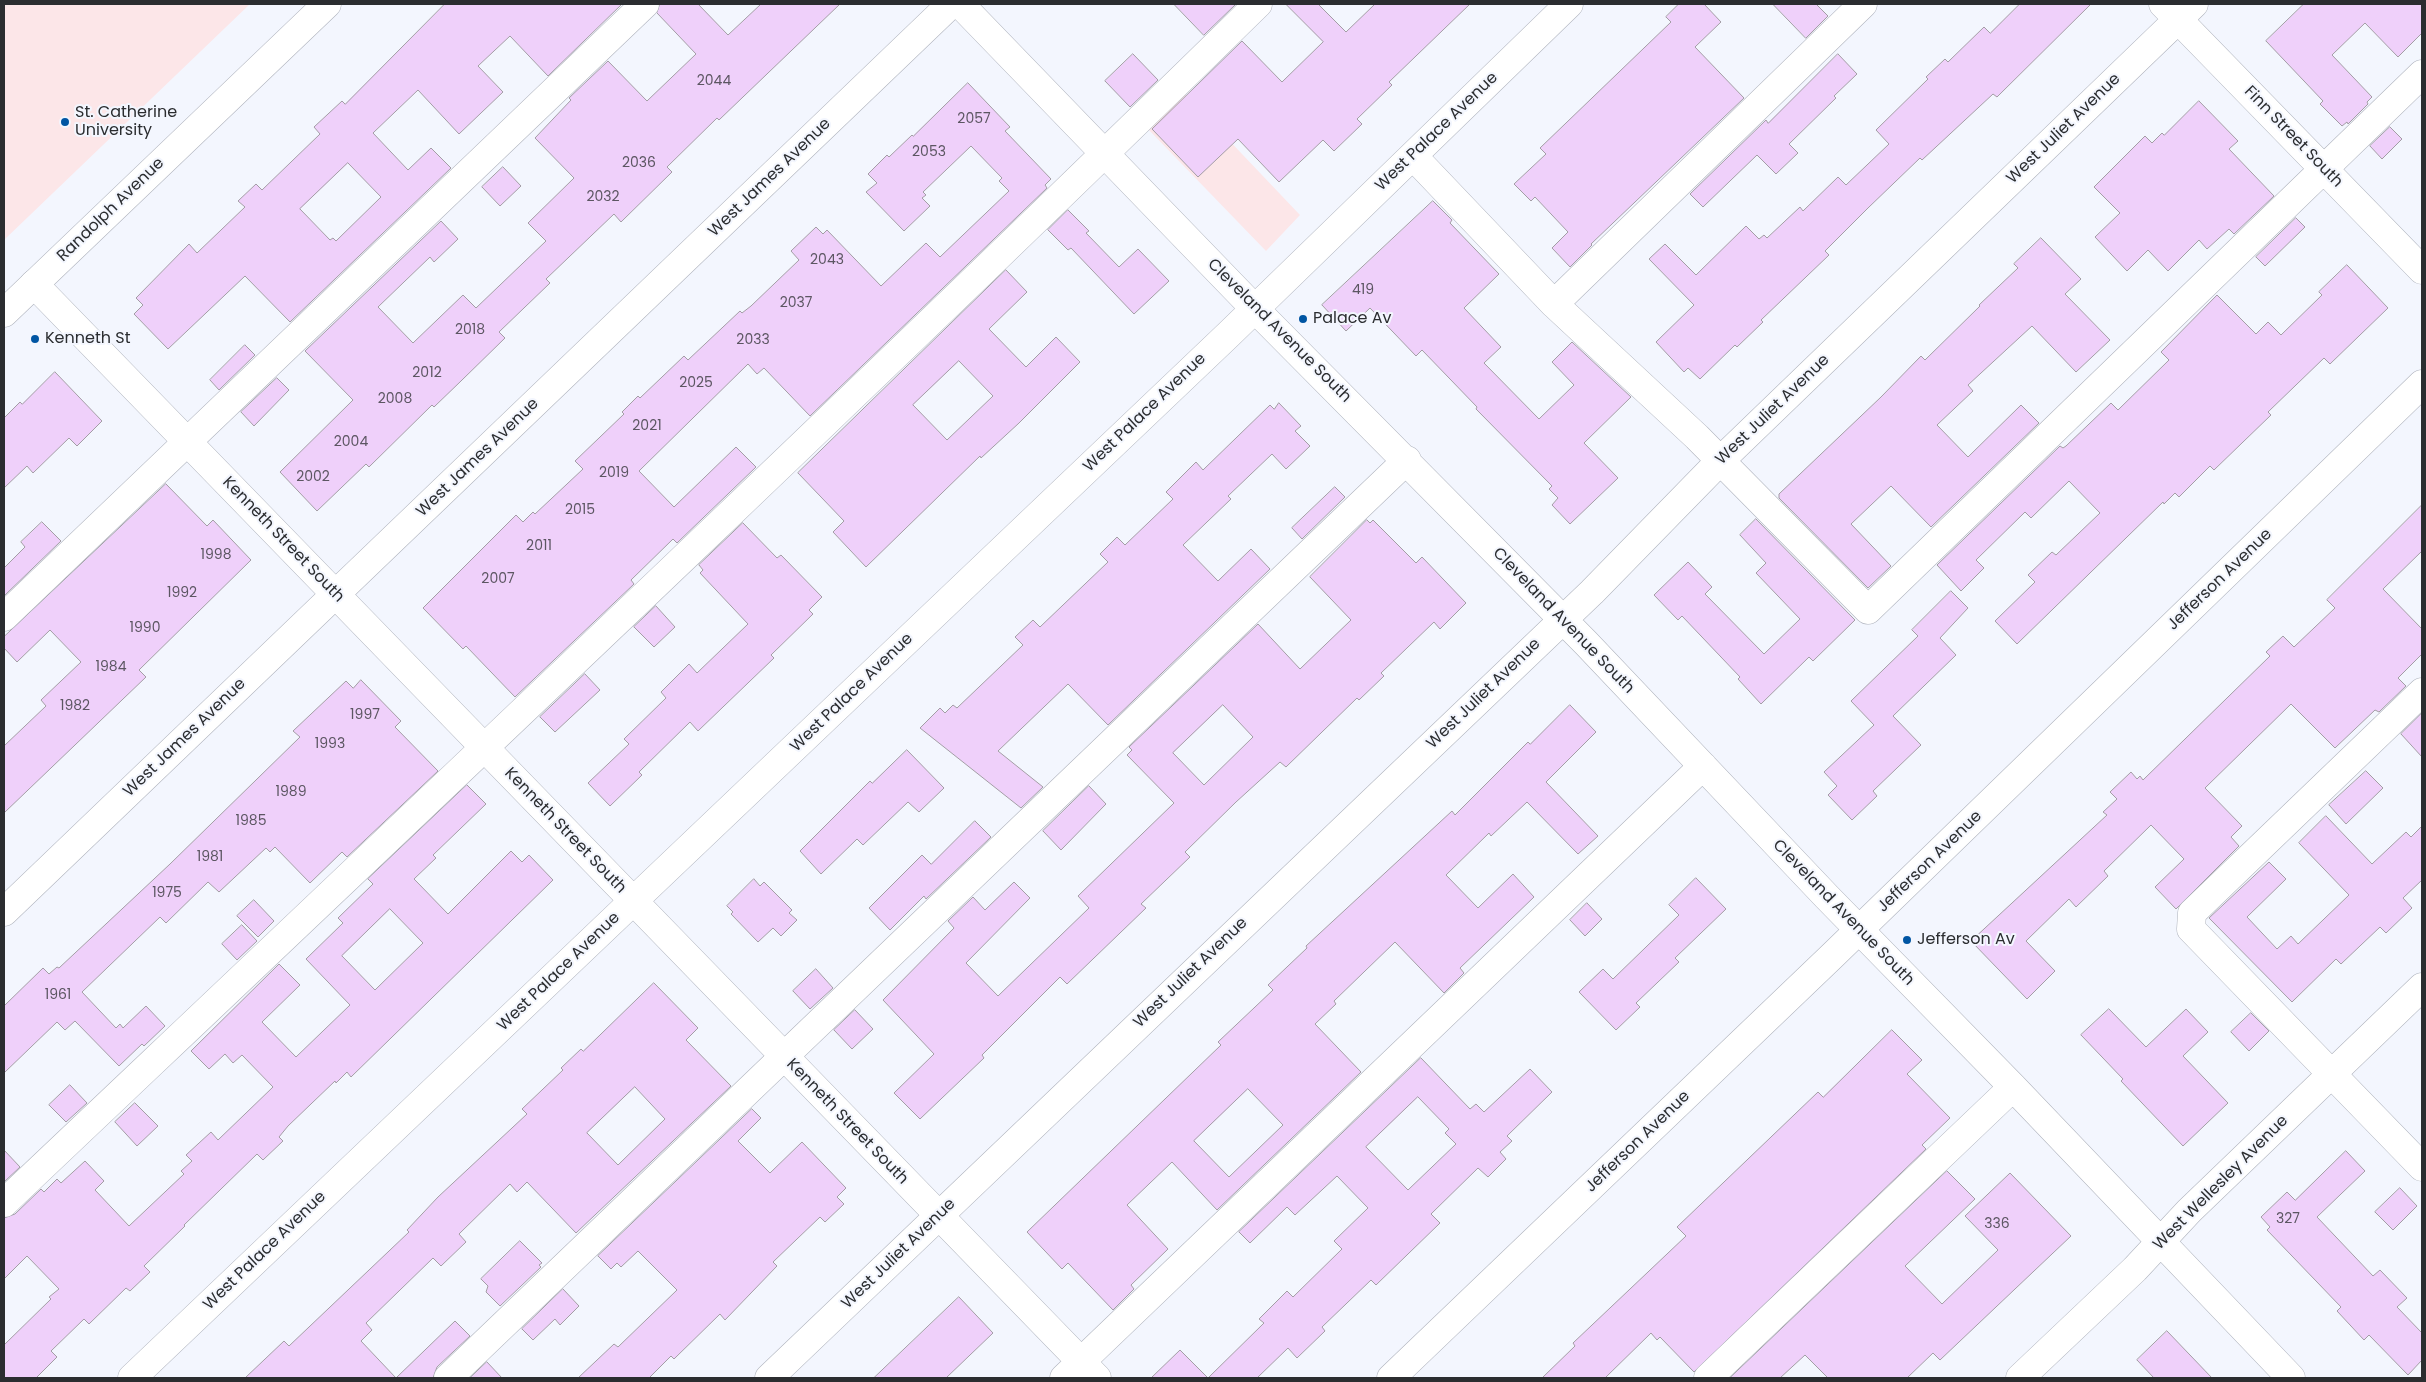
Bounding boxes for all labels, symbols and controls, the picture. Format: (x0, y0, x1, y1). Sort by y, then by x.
street label: West Palace Avenue (1372, 69, 1502, 195)
street label: West Juliet Avenue (2003, 70, 2125, 188)
house number: 2044 (697, 73, 731, 89)
street label: Finn Street South (2240, 82, 2346, 192)
place label: St. Catherine University (75, 103, 177, 141)
house number: 2057 (957, 111, 991, 127)
street label: West James Avenue (705, 115, 835, 241)
marker: St. Catherine University (59, 116, 71, 128)
house number: 2053 (912, 144, 946, 160)
street label: Randolph Avenue (54, 154, 168, 266)
house number: 2036 (622, 155, 656, 171)
house number: 2032 (586, 189, 620, 205)
house number: 2043 (810, 252, 844, 268)
street label: Cleveland Avenue South (1203, 255, 1355, 407)
house number: 419 (1352, 282, 1374, 298)
house number: 2037 (780, 295, 812, 311)
place label: Palace Av (1313, 309, 1391, 329)
marker: Palace Av (1297, 313, 1309, 325)
house number: 2018 (455, 322, 485, 338)
place label: Kenneth St (45, 329, 130, 349)
house number: 2033 (736, 332, 770, 348)
marker: Kenneth St (29, 333, 41, 345)
street label: West Palace Avenue (1080, 350, 1210, 476)
street label: West Juliet Avenue (1712, 351, 1834, 469)
house number: 2012 (412, 365, 442, 381)
house number: 2025 (679, 375, 713, 391)
house number: 2008 (378, 391, 412, 407)
street label: West James Avenue (413, 395, 543, 521)
house number: 2021 (632, 418, 662, 434)
house number: 2004 (334, 434, 368, 450)
house number: 2019 (599, 465, 629, 481)
house number: 2002 (296, 469, 330, 485)
street label: Kenneth Street South (218, 473, 348, 607)
house number: 2015 (565, 502, 595, 518)
street label: Jefferson Avenue (2164, 525, 2276, 635)
house number: 2011 (526, 538, 552, 554)
street label: Cleveland Avenue South (1488, 544, 1638, 698)
house number: 1998 (201, 547, 231, 563)
house number: 2007 (481, 571, 515, 587)
house number: 1992 (167, 585, 197, 601)
house number: 1990 (130, 620, 160, 636)
street label: West Palace Avenue (787, 630, 917, 756)
street label: West Juliet Avenue (1423, 635, 1545, 753)
house number: 1984 (96, 659, 126, 675)
street label: West James Avenue (120, 675, 250, 801)
house number: 1982 (60, 698, 90, 714)
house number: 1997 (350, 707, 380, 723)
house number: 1993 (315, 736, 345, 752)
street label: Kenneth Street South (500, 764, 630, 898)
house number: 1989 (276, 784, 306, 800)
street label: Jefferson Avenue (1874, 807, 1986, 917)
house number: 1985 (236, 813, 266, 829)
street label: Cleveland Avenue South (1768, 836, 1918, 990)
house number: 1981 (197, 849, 223, 865)
house number: 1975 (152, 885, 182, 901)
street label: West Palace Avenue (494, 909, 624, 1035)
street label: West Juliet Avenue (1130, 914, 1252, 1032)
place label: Jefferson Av (1917, 930, 2015, 950)
marker: Jefferson Av (1901, 934, 1913, 946)
house number: 1961 (45, 987, 71, 1003)
street label: Kenneth Street South (782, 1055, 912, 1189)
street label: Jefferson Avenue (1582, 1087, 1694, 1197)
street label: West Wellesley Avenue (2150, 1112, 2292, 1254)
street label: West Palace Avenue (200, 1188, 330, 1314)
street label: West Juliet Avenue (838, 1195, 960, 1313)
house number: 327 (2276, 1211, 2300, 1227)
house number: 336 (1984, 1216, 2010, 1232)

